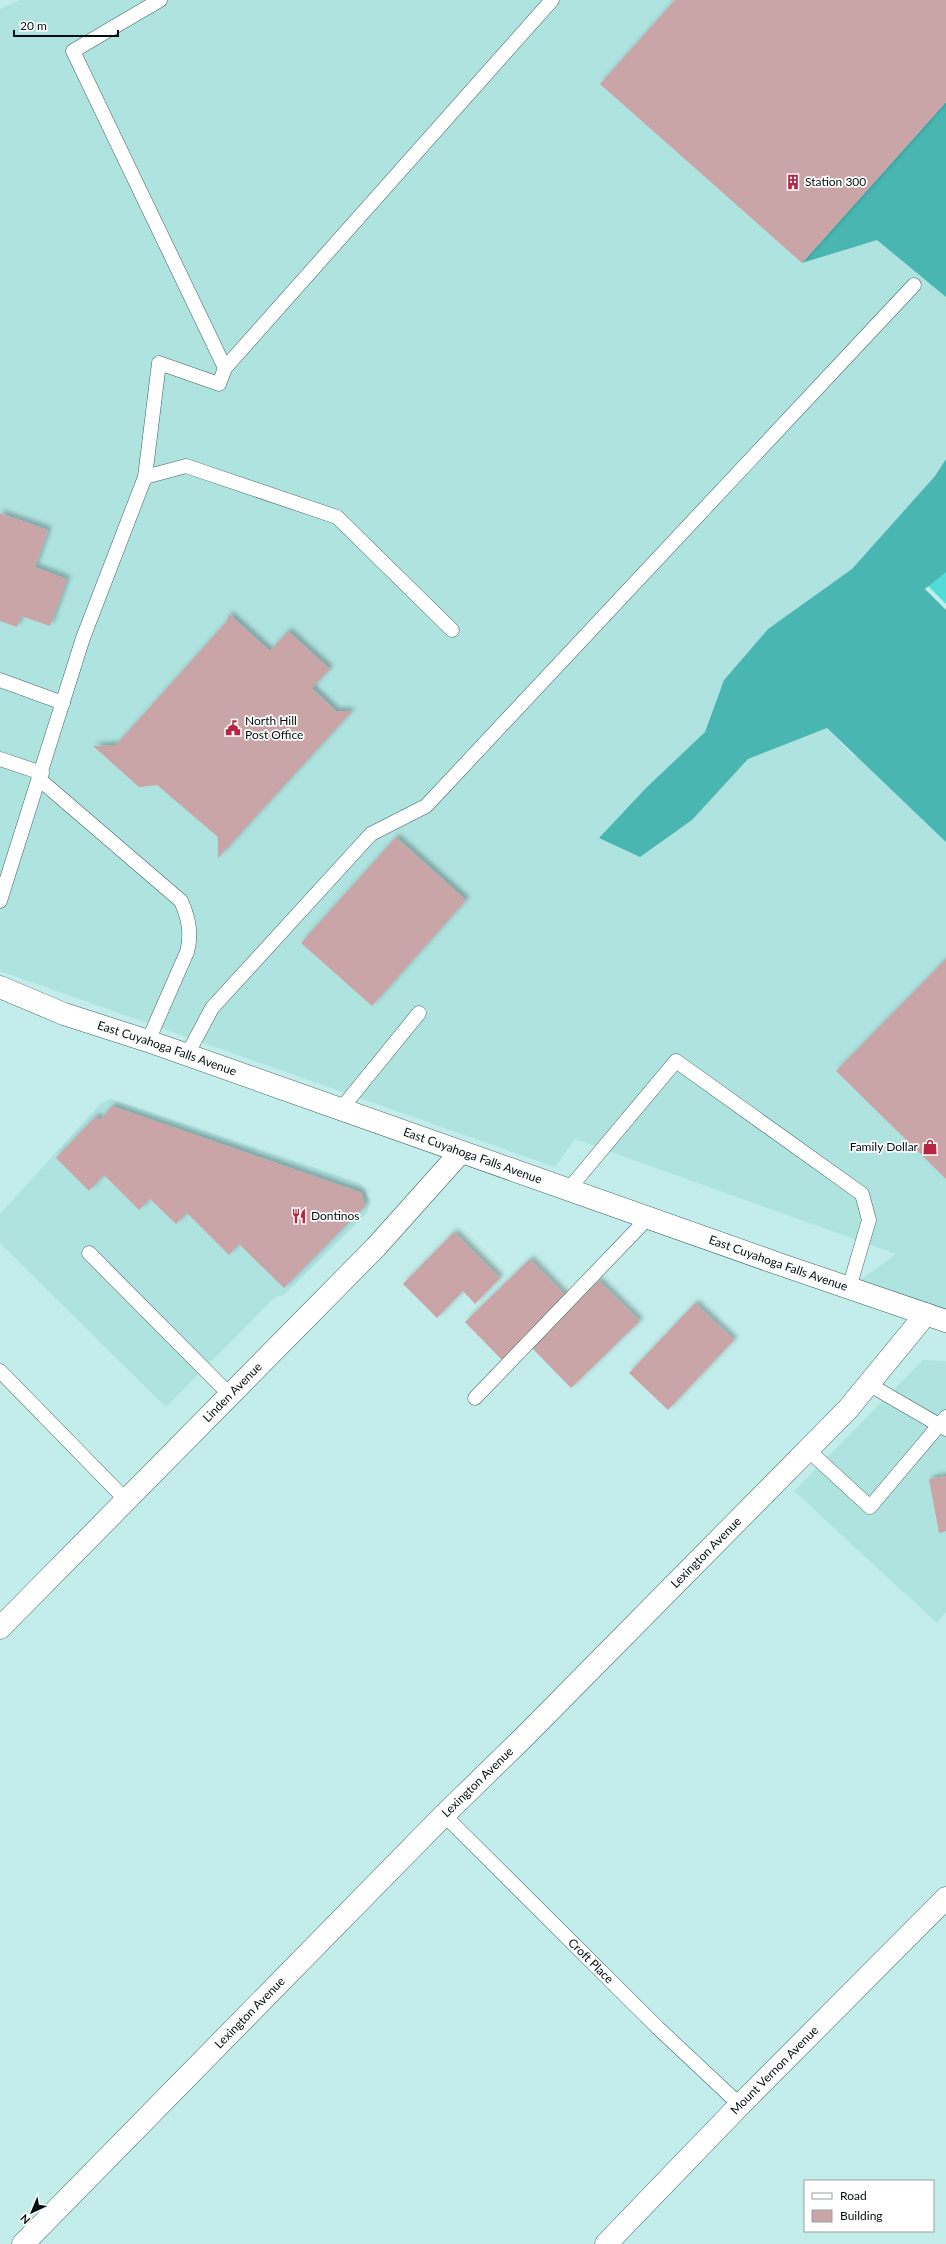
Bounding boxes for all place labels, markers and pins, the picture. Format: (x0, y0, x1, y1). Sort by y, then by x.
building icon: Station 300 (784, 173, 802, 191)
place label: Station 300 (805, 174, 866, 189)
place label: North Hill Post Office (245, 713, 303, 742)
public building icon: North Hill Post Office (224, 719, 242, 737)
shop icon: Family Dollar (921, 1138, 939, 1156)
place label: Family Dollar (850, 1139, 919, 1154)
restaurant icon: Dontinos (290, 1207, 308, 1225)
place label: Dontinos (311, 1208, 360, 1223)

